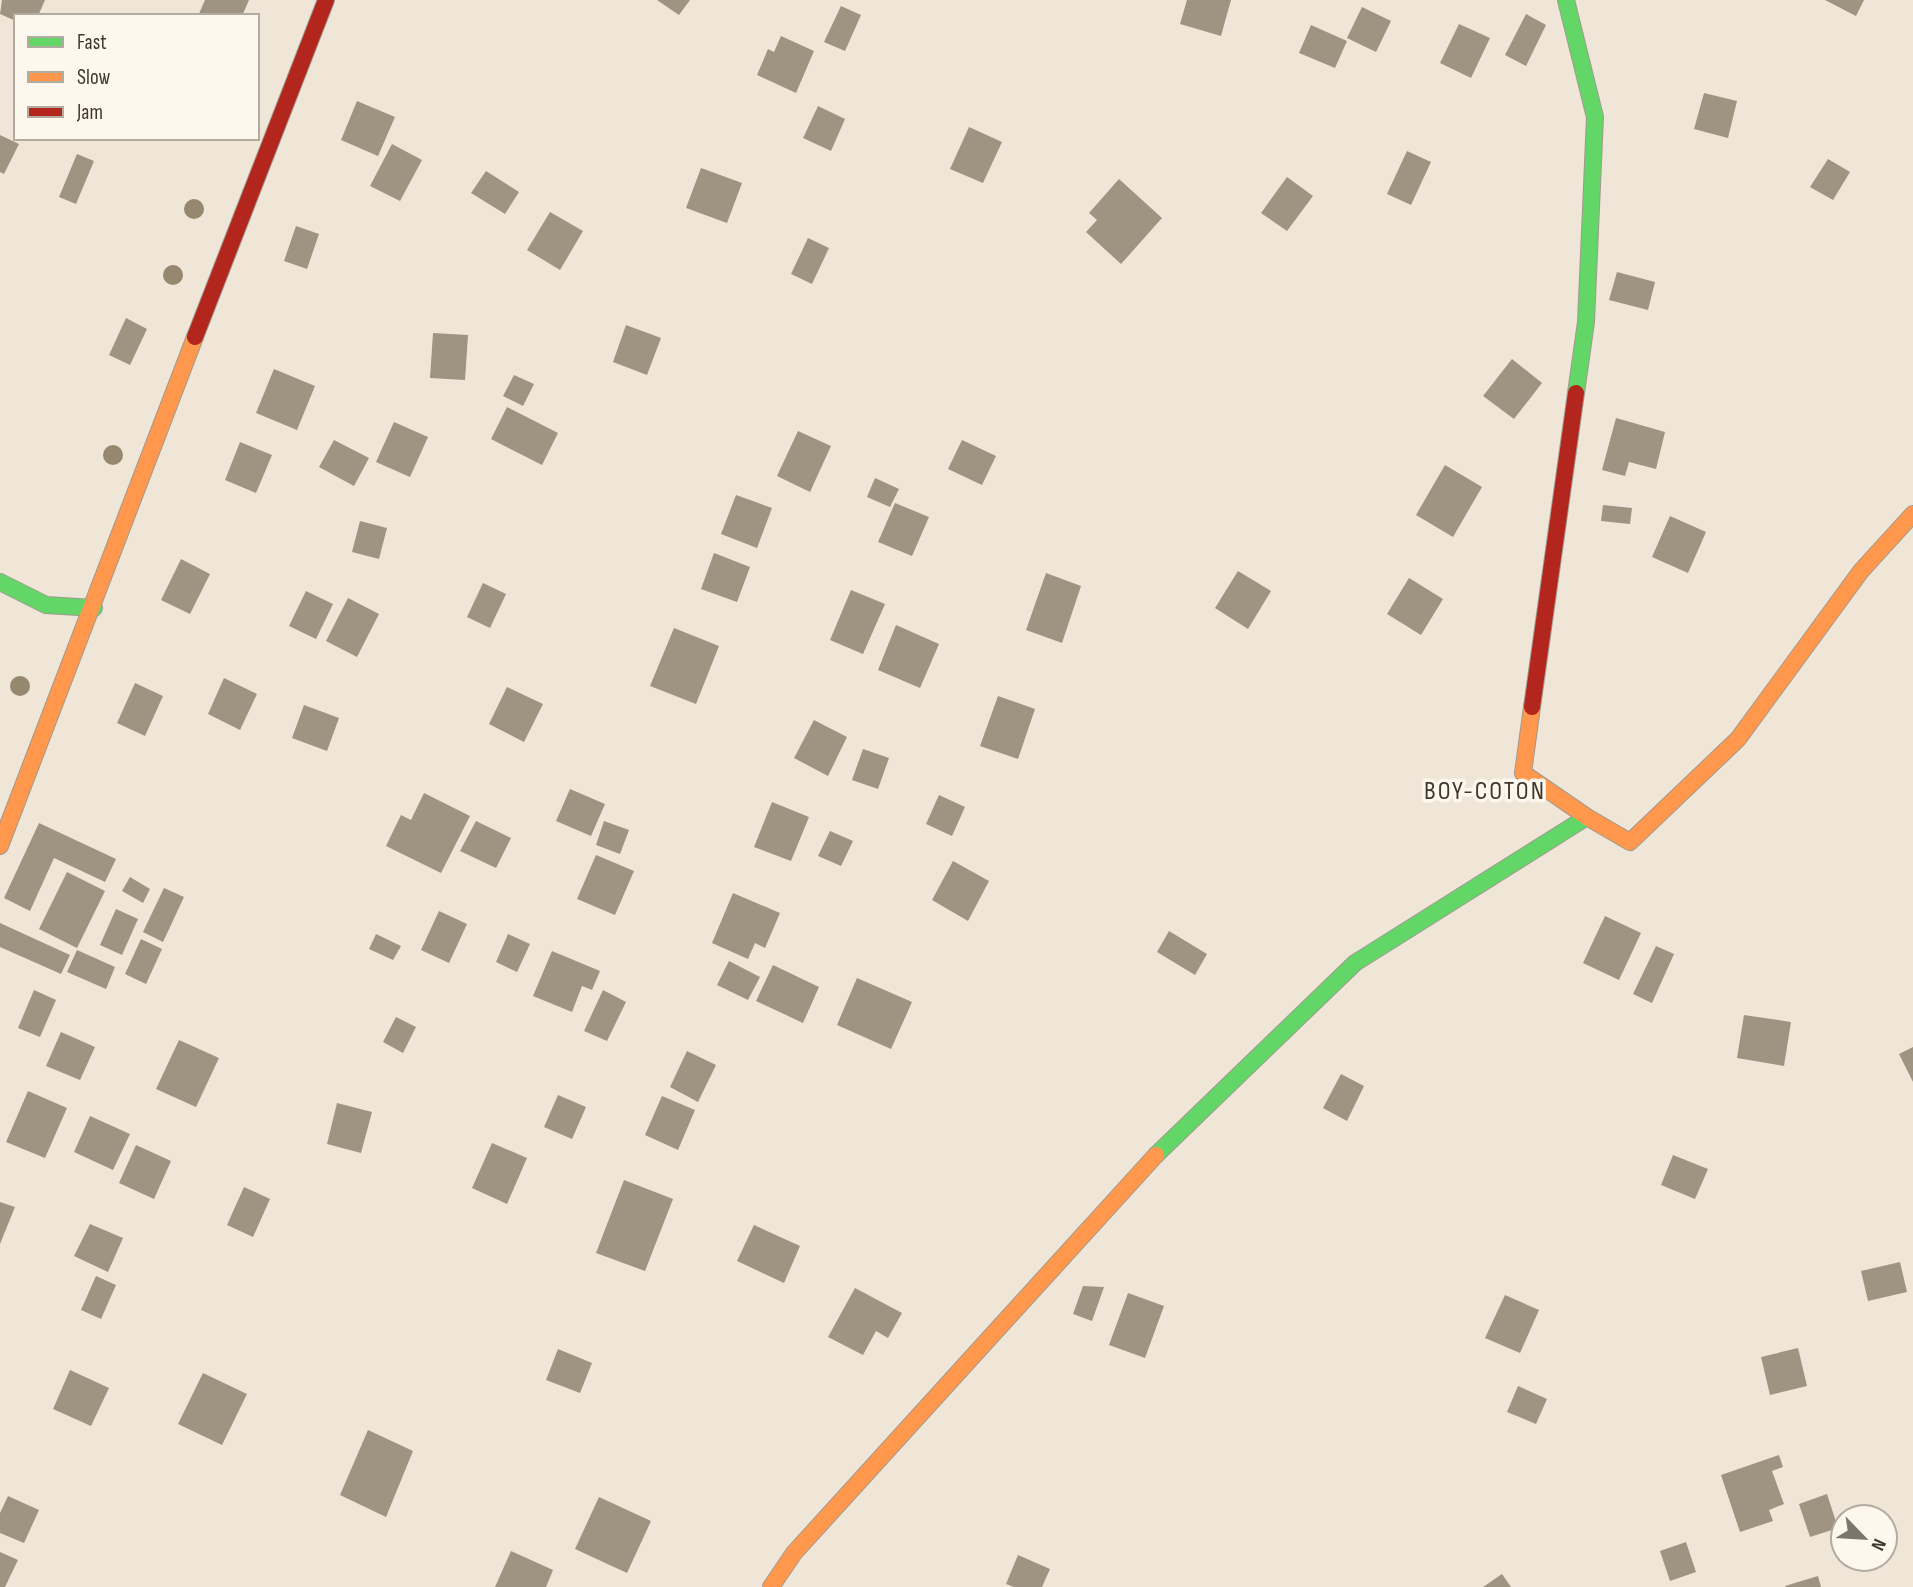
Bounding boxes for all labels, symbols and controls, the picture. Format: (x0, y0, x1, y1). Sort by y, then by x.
legend (14, 14, 259, 140)
text: Fast (77, 30, 107, 55)
text: Slow (77, 65, 111, 90)
text: Jam (76, 100, 103, 125)
district label: BOY-COTON (1424, 776, 1546, 807)
north arrow (1829, 1503, 1899, 1573)
text: N (1865, 1535, 1891, 1554)

